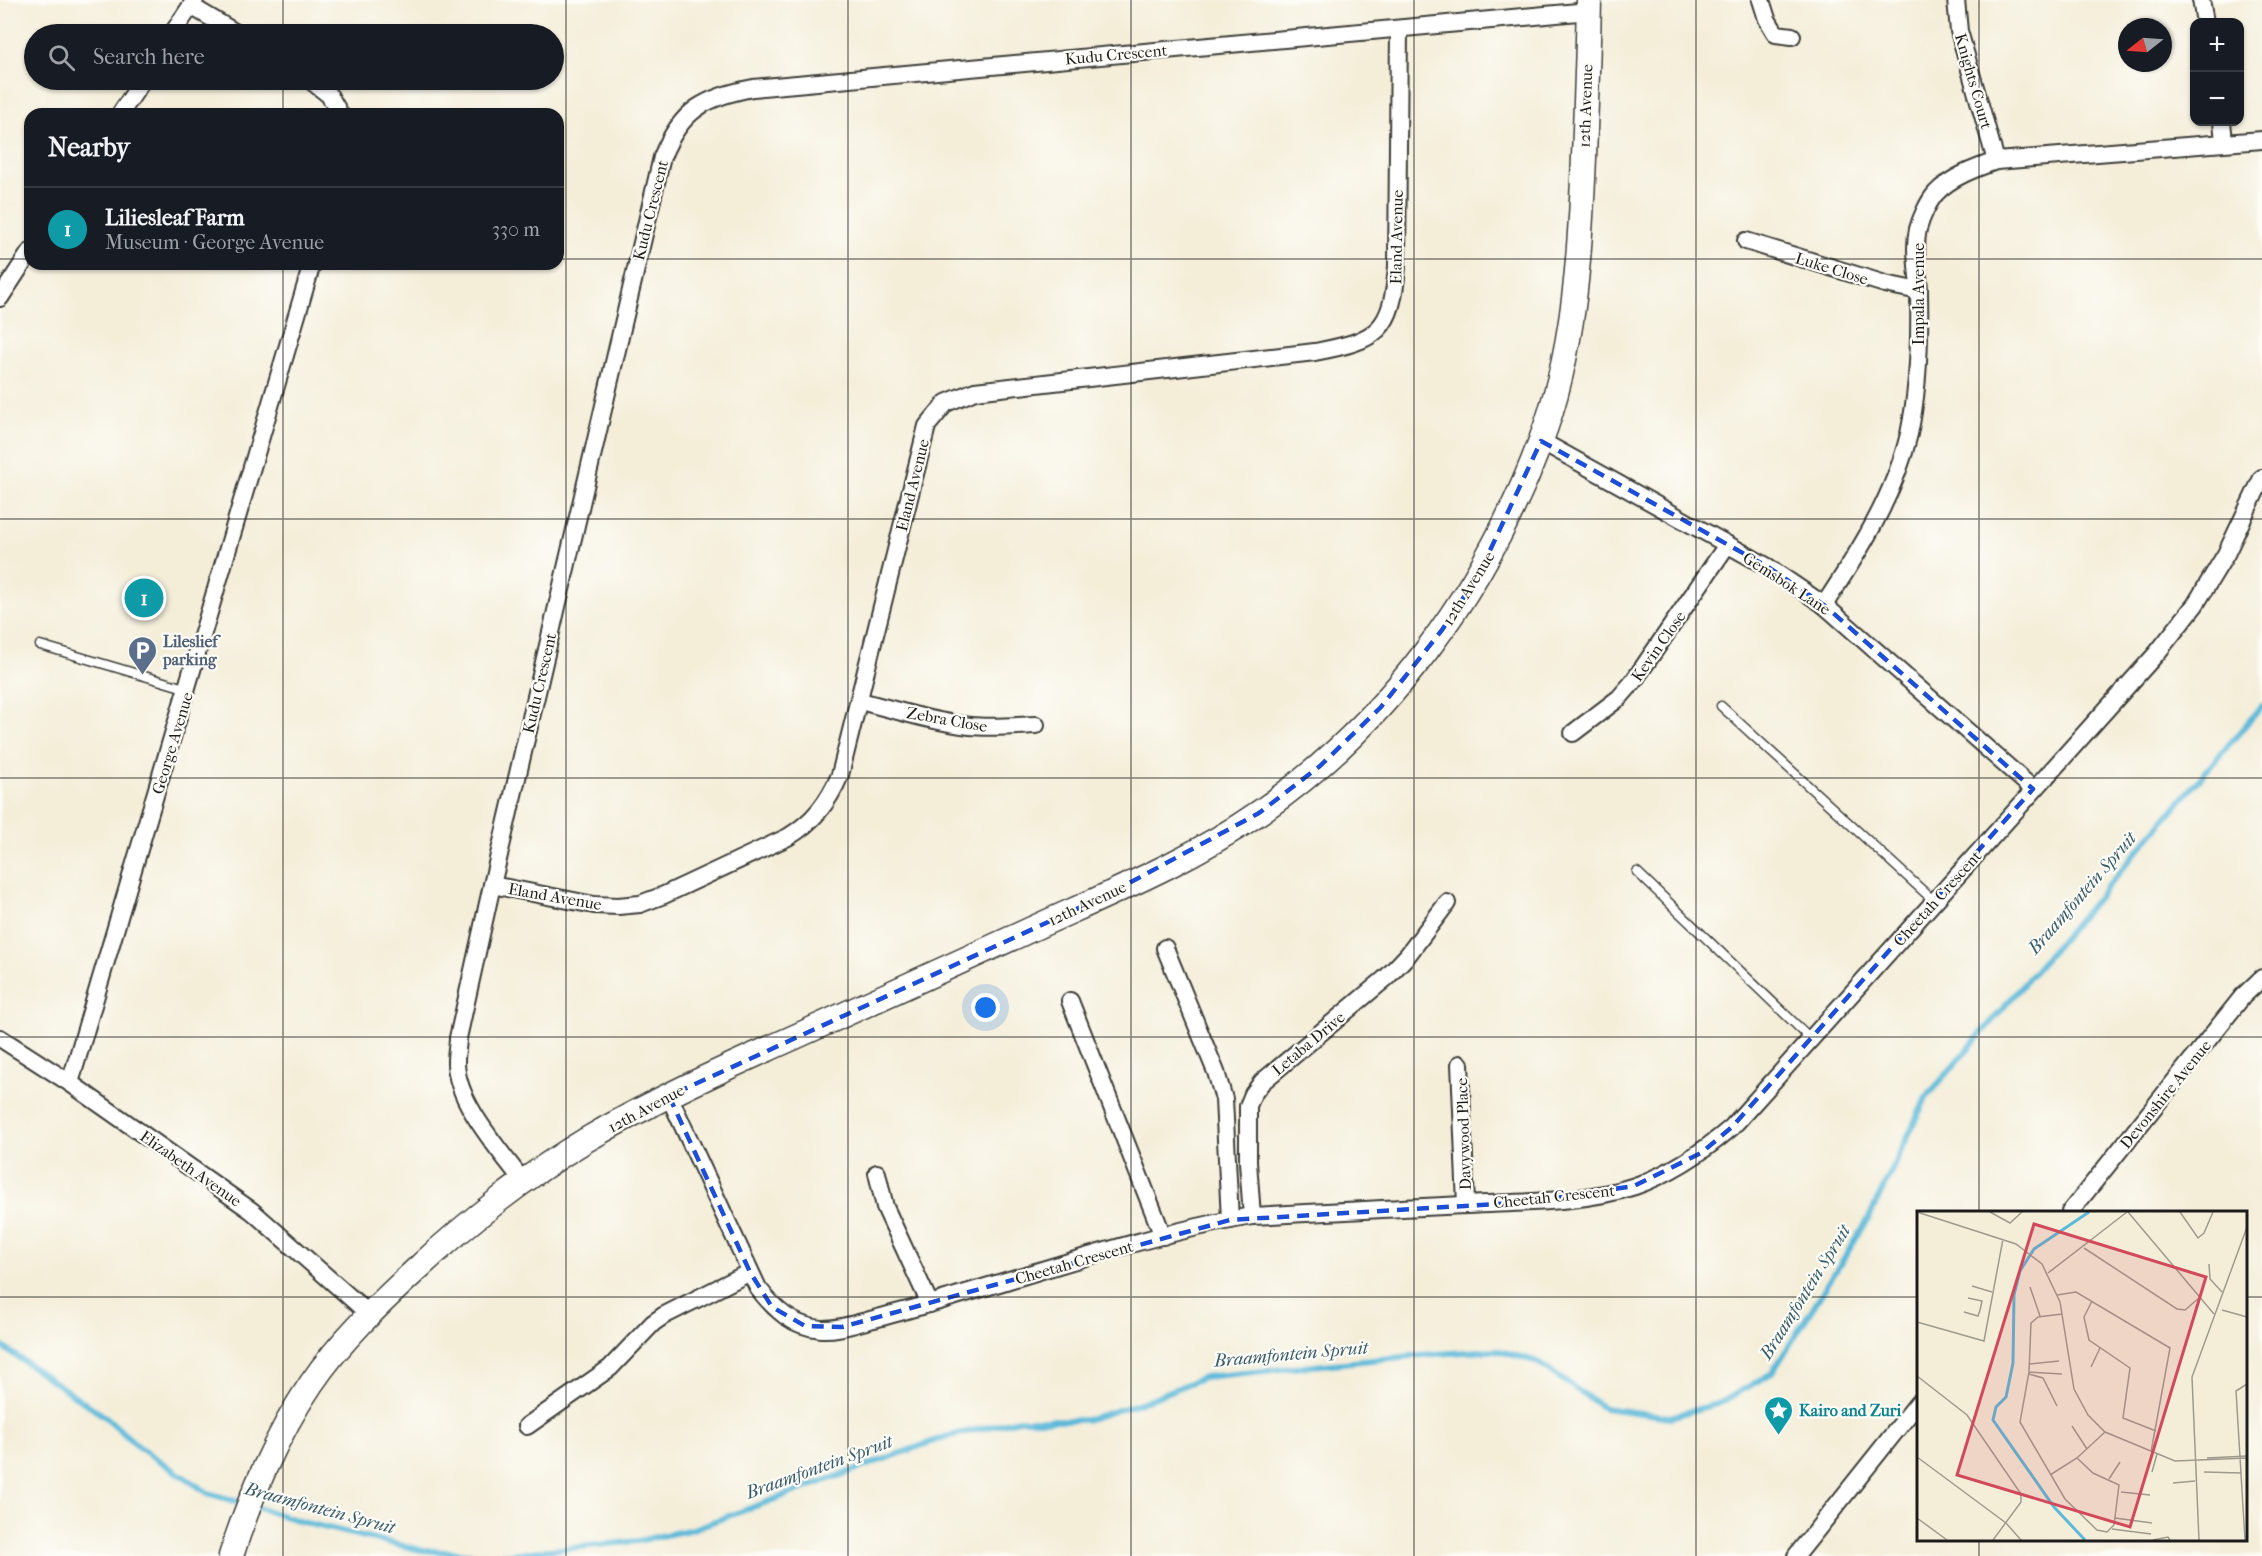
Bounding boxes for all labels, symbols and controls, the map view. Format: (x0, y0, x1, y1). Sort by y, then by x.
north arrow (2118, 18, 2172, 72)
map controls (2190, 18, 2244, 126)
button: + (2190, 18, 2244, 72)
search box (24, 24, 564, 90)
street label: Knights Court (1951, 31, 1996, 131)
icon: search (45, 41, 78, 74)
street label: Kudu Crescent (1064, 41, 1168, 68)
text: Search here (93, 44, 205, 70)
street label: 12th Avenue (1575, 64, 1596, 148)
button: − (2190, 72, 2244, 126)
text: Nearby (48, 132, 130, 163)
street label: Kudu Crescent (629, 158, 672, 262)
street label: Eland Avenue (1386, 189, 1407, 284)
text: Liliesleaf Farm (105, 205, 245, 231)
text: 1 (64, 218, 71, 241)
text: 330 m (492, 218, 540, 241)
text: Museum · George Avenue (105, 231, 324, 254)
street label: Impala Avenue (1909, 243, 1928, 345)
street label: Luke Close (1793, 248, 1871, 289)
street label: Eland Avenue (892, 437, 933, 533)
street label: 12th Avenue (1438, 548, 1499, 629)
street label: Gemsbok Lane (1739, 548, 1834, 619)
pin: 1 (124, 576, 164, 620)
street label: Kevin Close (1627, 607, 1690, 685)
street label: Kudu Crescent (519, 631, 560, 735)
place label: Lileslief parking (162, 632, 221, 670)
parking icon: Lileslief parking (126, 634, 158, 676)
street label: George Avenue (148, 690, 197, 796)
street label: Zebra Close (905, 703, 989, 736)
water label: Braamfontein Spruit (2023, 827, 2142, 959)
street label: Cheetah Crescent (1889, 846, 1985, 950)
street label: 12th Avenue (1045, 877, 1129, 930)
street label: Eland Avenue (507, 879, 603, 914)
your location (971, 993, 1000, 1022)
street label: Letaba Drive (1268, 1007, 1349, 1079)
street label: Devonshire Avenue (2116, 1036, 2215, 1152)
street label: Davywood Place (1452, 1077, 1475, 1190)
street label: 12th Avenue (605, 1080, 688, 1136)
street label: Elizabeth Avenue (136, 1126, 245, 1210)
street label: Cheetah Crescent (1492, 1181, 1616, 1212)
inset map (1917, 1211, 2247, 1541)
water label: Braamfontein Spruit (1755, 1220, 1856, 1364)
street label: Cheetah Crescent (1013, 1236, 1136, 1288)
water label: Braamfontein Spruit (1212, 1337, 1370, 1372)
place icon: Kairo and Zuri (1762, 1394, 1794, 1436)
place label: Kairo and Zuri (1799, 1401, 1902, 1420)
water label: Braamfontein Spruit (742, 1431, 897, 1504)
water label: Braamfontein Spruit (242, 1478, 399, 1539)

